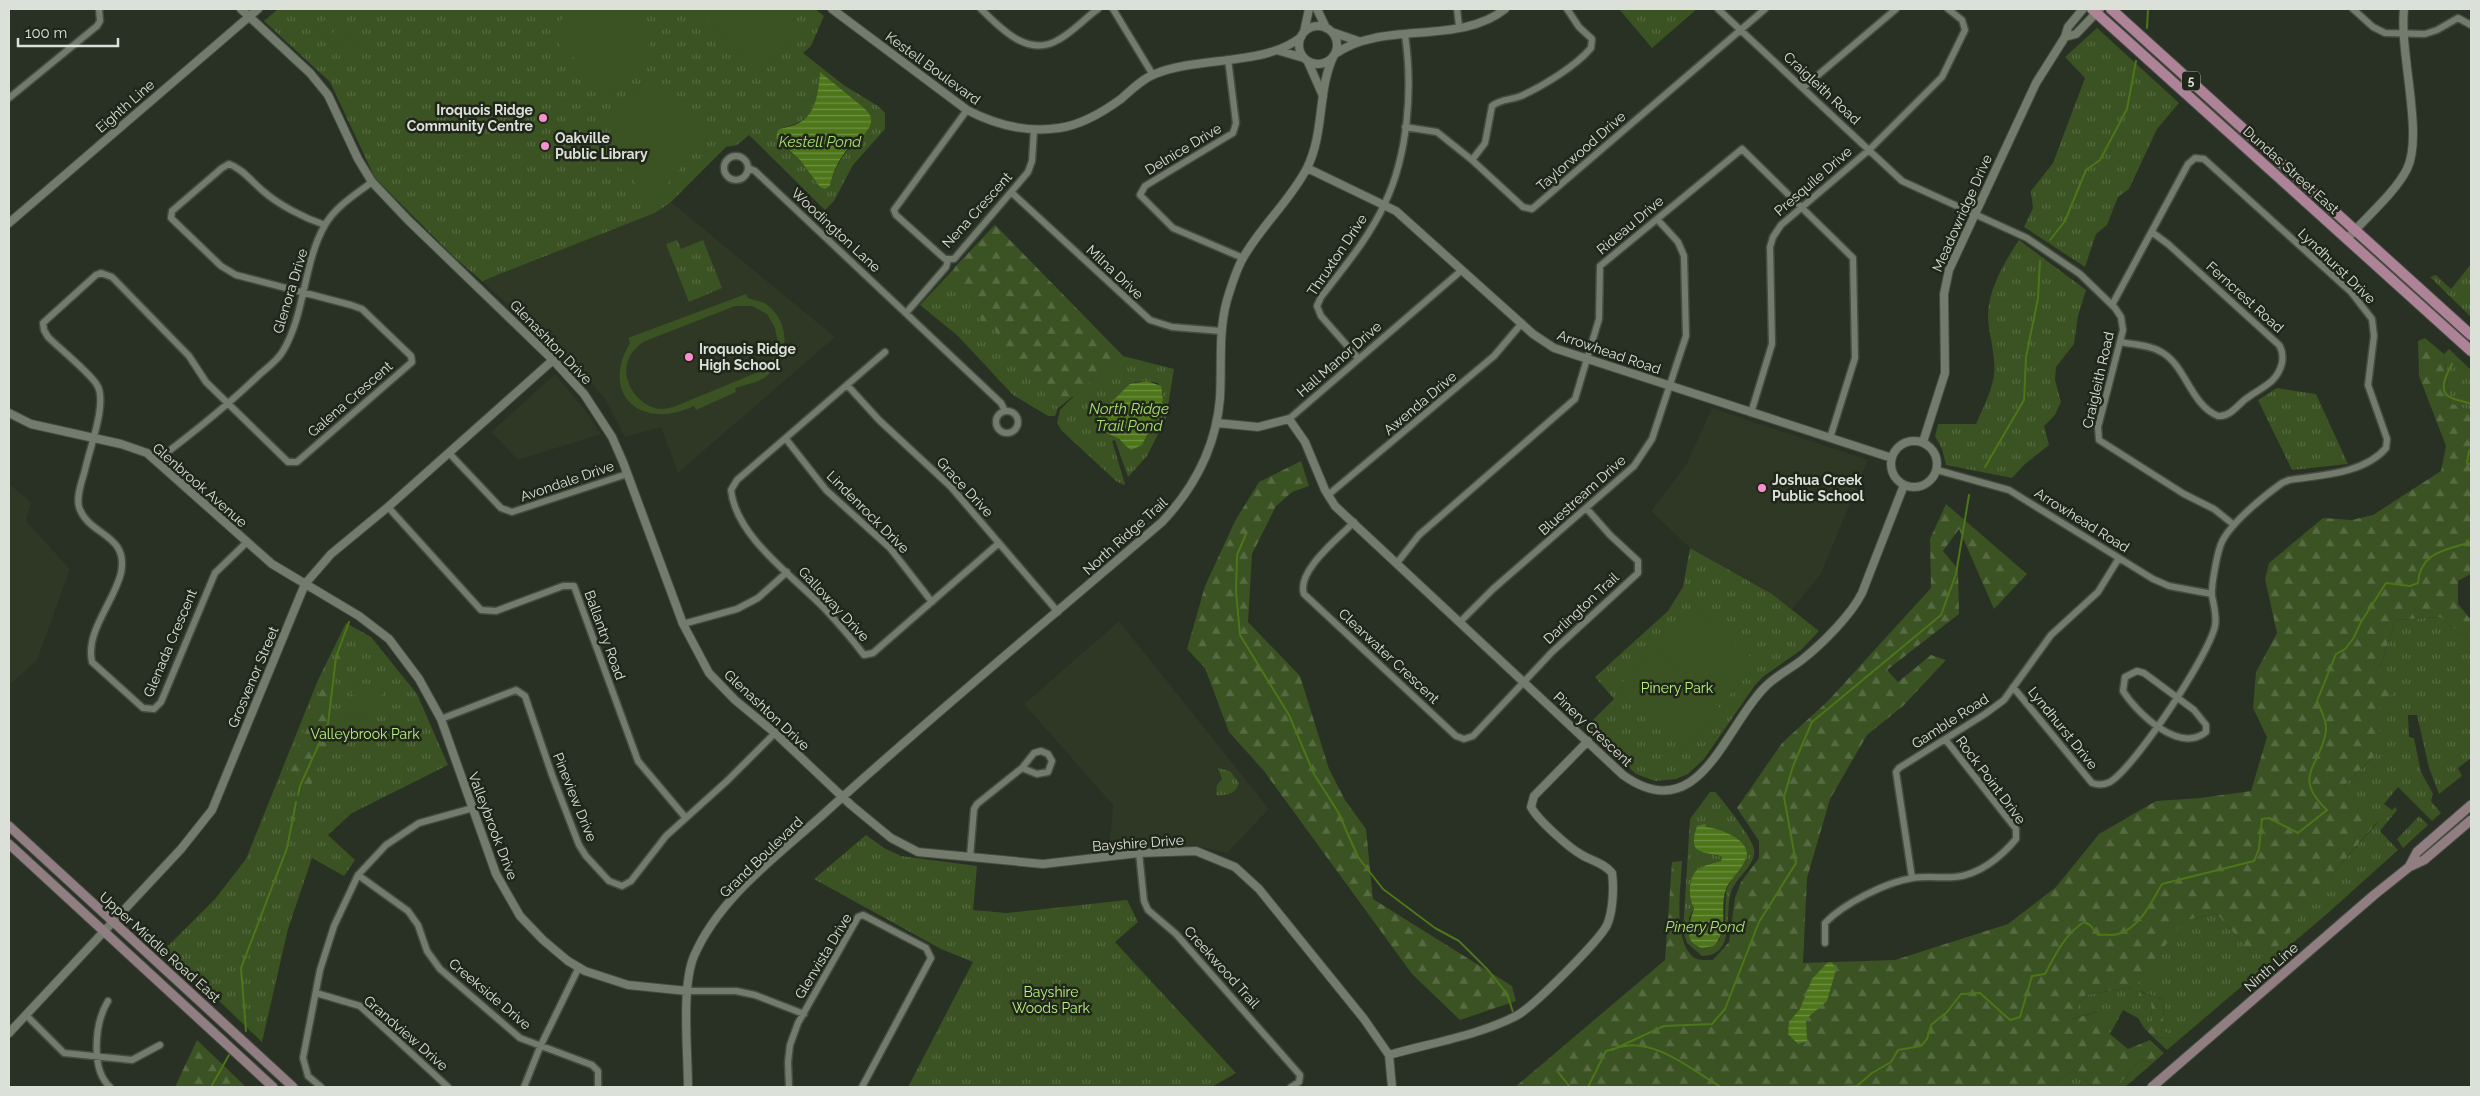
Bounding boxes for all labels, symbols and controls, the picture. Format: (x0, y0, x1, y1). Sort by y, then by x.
scale bar (18, 15, 118, 47)
text: 100 m (25, 24, 67, 42)
street label: Kestell Boulevard (882, 28, 984, 108)
street label: Craigleith Road (1780, 48, 1864, 128)
road number: 5 (2182, 72, 2200, 90)
street label: Eighth Line (92, 76, 158, 136)
place label: Iroquois Ridge Community Centre (407, 102, 534, 134)
street label: Taylorwood Drive (1533, 108, 1629, 194)
marker: Iroquois Ridge Community Centre (537, 112, 549, 124)
street label: Delnice Drive (1142, 120, 1224, 178)
street label: Dundas Street East (2240, 123, 2342, 217)
place label: Oakville Public Library (555, 130, 648, 162)
water label: Kestell Pond (779, 133, 862, 151)
marker: Oakville Public Library (539, 140, 551, 152)
street label: Presquile Drive (1771, 143, 1855, 219)
street label: Meadowridge Drive (1929, 152, 1995, 274)
street label: Nena Crescent (939, 169, 1015, 251)
street label: Woodington Lane (788, 185, 884, 275)
street label: Rideau Drive (1593, 193, 1667, 257)
street label: Thruxton Drive (1304, 211, 1370, 299)
street label: Lyndhurst Drive (2295, 225, 2379, 307)
street label: Milna Drive (1083, 242, 1147, 302)
street label: Glenora Drive (269, 247, 311, 335)
street label: Ferncrest Road (2203, 258, 2287, 336)
street label: Glenashton Drive (507, 297, 595, 387)
street label: Hall Manor Drive (1294, 318, 1384, 400)
street label: Arrowhead Road (1555, 327, 1663, 377)
street label: Craigleith Road (2079, 330, 2117, 430)
place label: Iroquois Ridge High School (699, 341, 796, 373)
marker: Iroquois Ridge High School (683, 351, 695, 363)
street label: Galena Crescent (304, 358, 396, 440)
street label: Awenda Drive (1380, 368, 1460, 438)
water label: North Ridge Trail Pond (1089, 400, 1169, 435)
street label: Glenbrook Avenue (150, 440, 250, 530)
street label: Bluestream Drive (1535, 452, 1629, 538)
street label: Grace Drive (933, 454, 997, 520)
street label: Avondale Drive (518, 457, 616, 505)
street label: Lindenrock Drive (824, 468, 912, 556)
place label: Joshua Creek Public School (1772, 472, 1864, 504)
marker: Joshua Creek Public School (1756, 482, 1768, 494)
street label: Arrowhead Road (2032, 484, 2132, 556)
street label: North Ridge Trail (1080, 494, 1171, 578)
street label: Galloway Drive (795, 563, 873, 645)
street label: Darlington Trail (1540, 569, 1622, 647)
street label: Glenada Crescent (140, 586, 200, 699)
street label: Ballantry Road (581, 588, 629, 682)
street label: Clearwater Crescent (1335, 605, 1443, 707)
street label: Grosvenor Street (224, 624, 282, 730)
street label: Glenashton Drive (721, 666, 813, 754)
park label: Pinery Park (1641, 680, 1714, 696)
street label: Lyndhurst Drive (2025, 684, 2101, 772)
street label: Pinery Crescent (1550, 688, 1636, 770)
street label: Gamble Road (1909, 690, 1991, 752)
park label: Valleybrook Park (310, 726, 420, 742)
street label: Rock Point Drive (1953, 733, 2029, 827)
street label: Pineview Drive (550, 750, 600, 844)
street label: Valleybrook Drive (465, 770, 521, 882)
street label: Grand Boulevard (716, 813, 806, 901)
street label: Bayshire Drive (1092, 832, 1184, 854)
street label: Upper Middle Road East (96, 888, 224, 1006)
street label: Glenvista Drive (791, 910, 855, 1002)
water label: Pinery Pond (1665, 918, 1746, 936)
street label: Creekwood Trail (1181, 923, 1263, 1011)
street label: Ninth Line (2241, 939, 2301, 995)
street label: Creekside Drive (446, 955, 534, 1033)
park label: Bayshire Woods Park (1012, 984, 1091, 1016)
street label: Grandview Drive (361, 992, 451, 1074)

